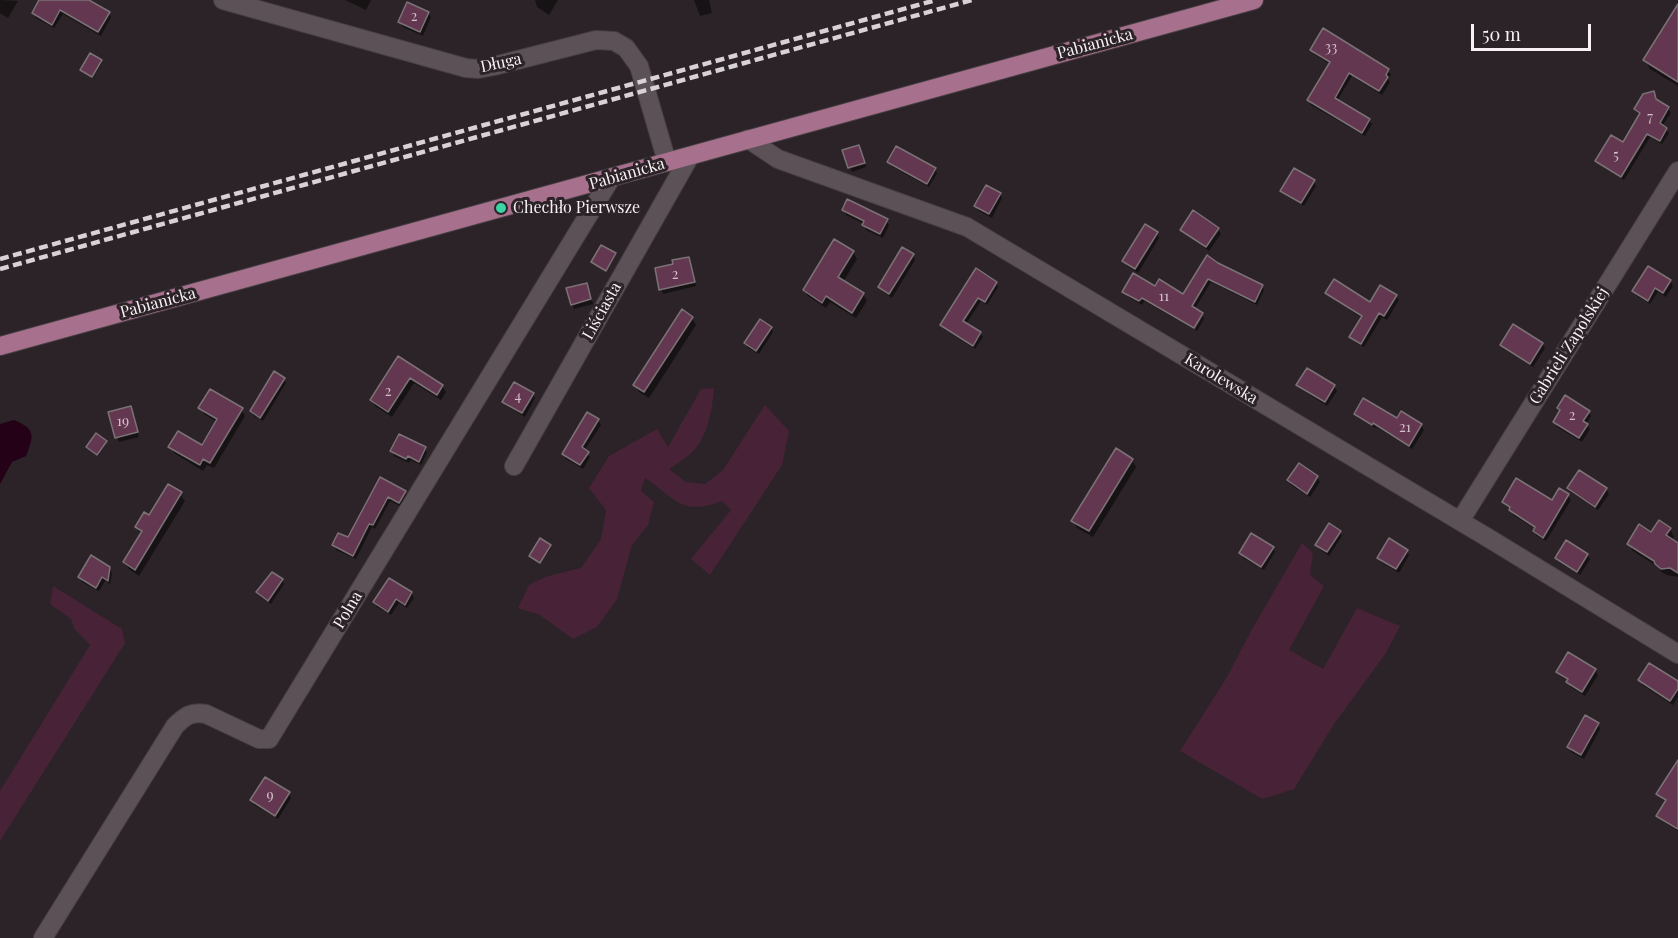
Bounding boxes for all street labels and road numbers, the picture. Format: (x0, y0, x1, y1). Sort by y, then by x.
street label: Pabianicka (1055, 25, 1135, 63)
street label: Długa (479, 49, 523, 77)
street label: Pabianicka (587, 154, 667, 194)
street label: Liściasta (578, 279, 626, 343)
street label: Pabianicka (118, 284, 198, 322)
street label: Gabrieli Zapolskiej (1525, 284, 1613, 408)
street label: Karolewska (1181, 350, 1261, 408)
street label: Polna (329, 588, 367, 632)

